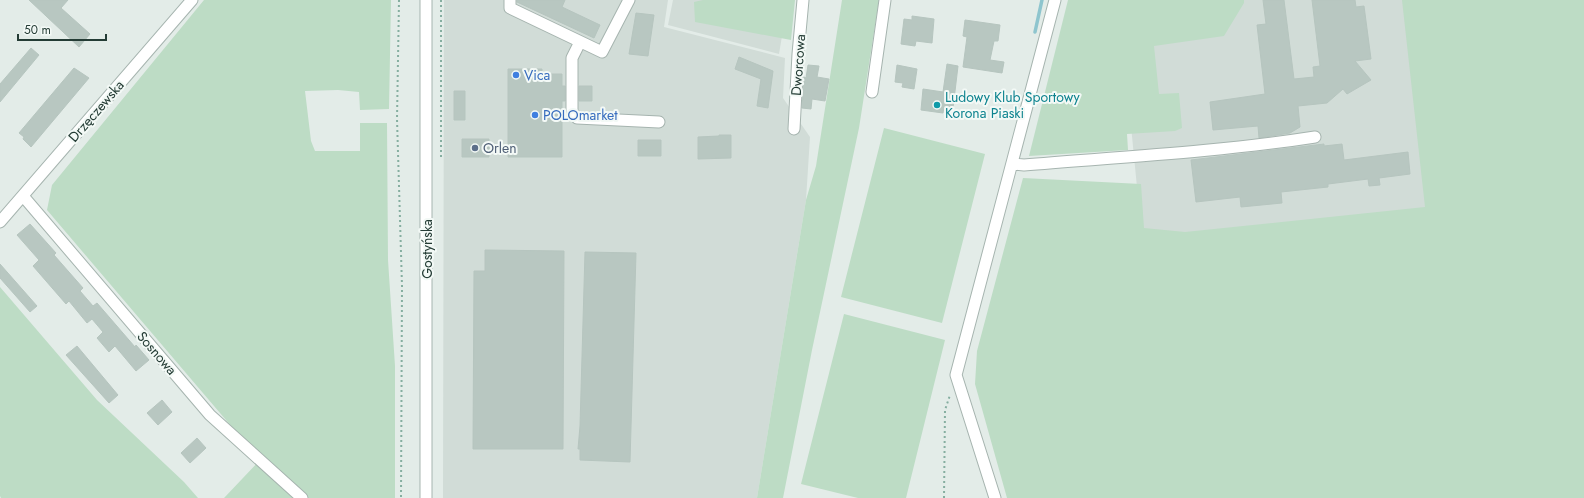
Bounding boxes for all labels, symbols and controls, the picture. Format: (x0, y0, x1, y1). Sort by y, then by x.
scale bar (18, 16, 106, 42)
text: 50 m (24, 21, 51, 39)
street label: Dworcowa (786, 34, 810, 96)
place label: Vica (524, 65, 550, 85)
marker: Vica (511, 70, 521, 80)
street label: Drzęczewska (63, 76, 129, 146)
place label: Ludowy Klub Sportowy Korona Piaski (945, 87, 1081, 123)
marker: Ludowy Klub Sportowy Korona Piaski (932, 100, 942, 110)
place label: POLOmarket (543, 105, 618, 125)
marker: POLOmarket (530, 110, 540, 120)
place label: Orlen (483, 138, 517, 158)
marker: Orlen (470, 143, 480, 153)
street label: Gostyńska (417, 219, 437, 279)
street label: Sosnowa (132, 327, 182, 379)

